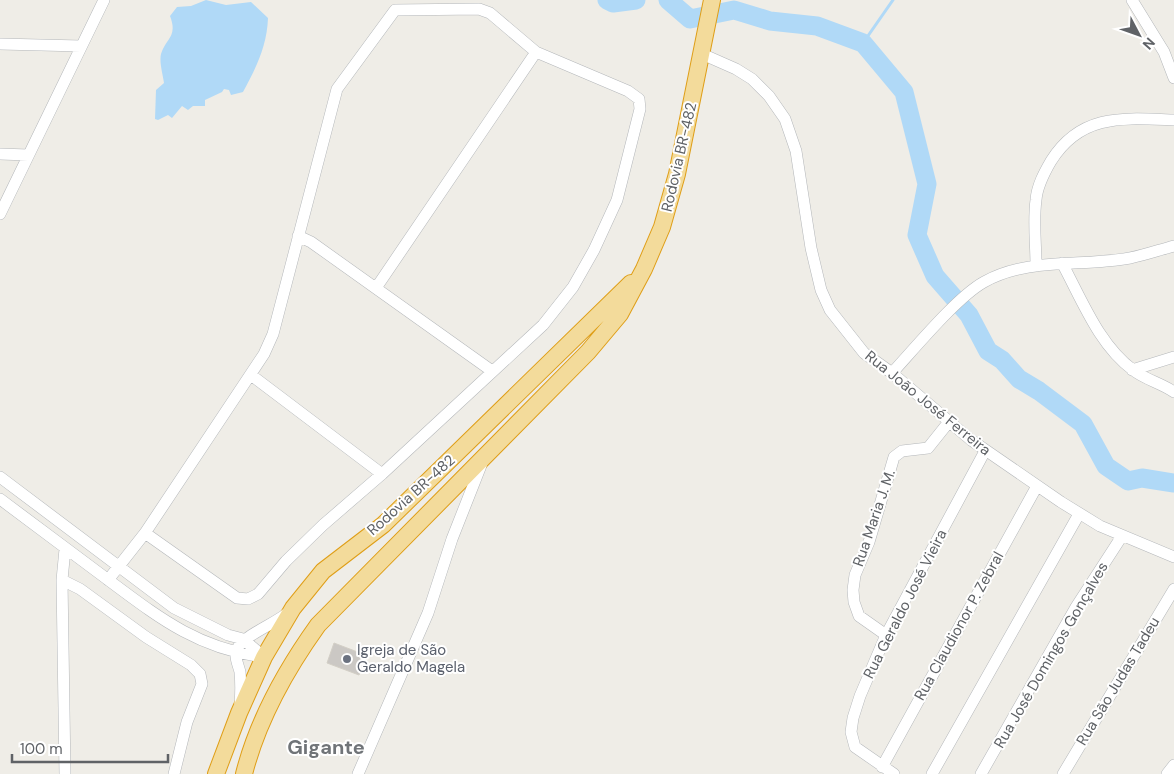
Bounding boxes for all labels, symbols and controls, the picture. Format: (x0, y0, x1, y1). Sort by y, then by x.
north arrow (1114, 10, 1164, 60)
text: N (1139, 34, 1159, 53)
street label: Rodovia BR-482 (657, 100, 701, 214)
street label: Rua João José Ferreira (861, 346, 995, 460)
street label: Rodovia BR-482 (363, 450, 459, 540)
street label: Rua Maria J. M. (848, 467, 900, 569)
street label: Rua Geraldo José Vieira (859, 526, 951, 682)
street label: Rua Claudionor P. Zebral (910, 548, 1008, 704)
street label: Rua José Domingos Gonçalves (989, 558, 1113, 752)
street label: Rua São Judas Tadeu (1072, 613, 1164, 749)
place label: Igreja de São Geraldo Magela (357, 640, 465, 677)
marker: Igreja de São Geraldo Magela (341, 653, 353, 665)
scale bar (12, 732, 169, 764)
district label: Gigante (287, 734, 365, 760)
text: 100 m (20, 739, 63, 759)

